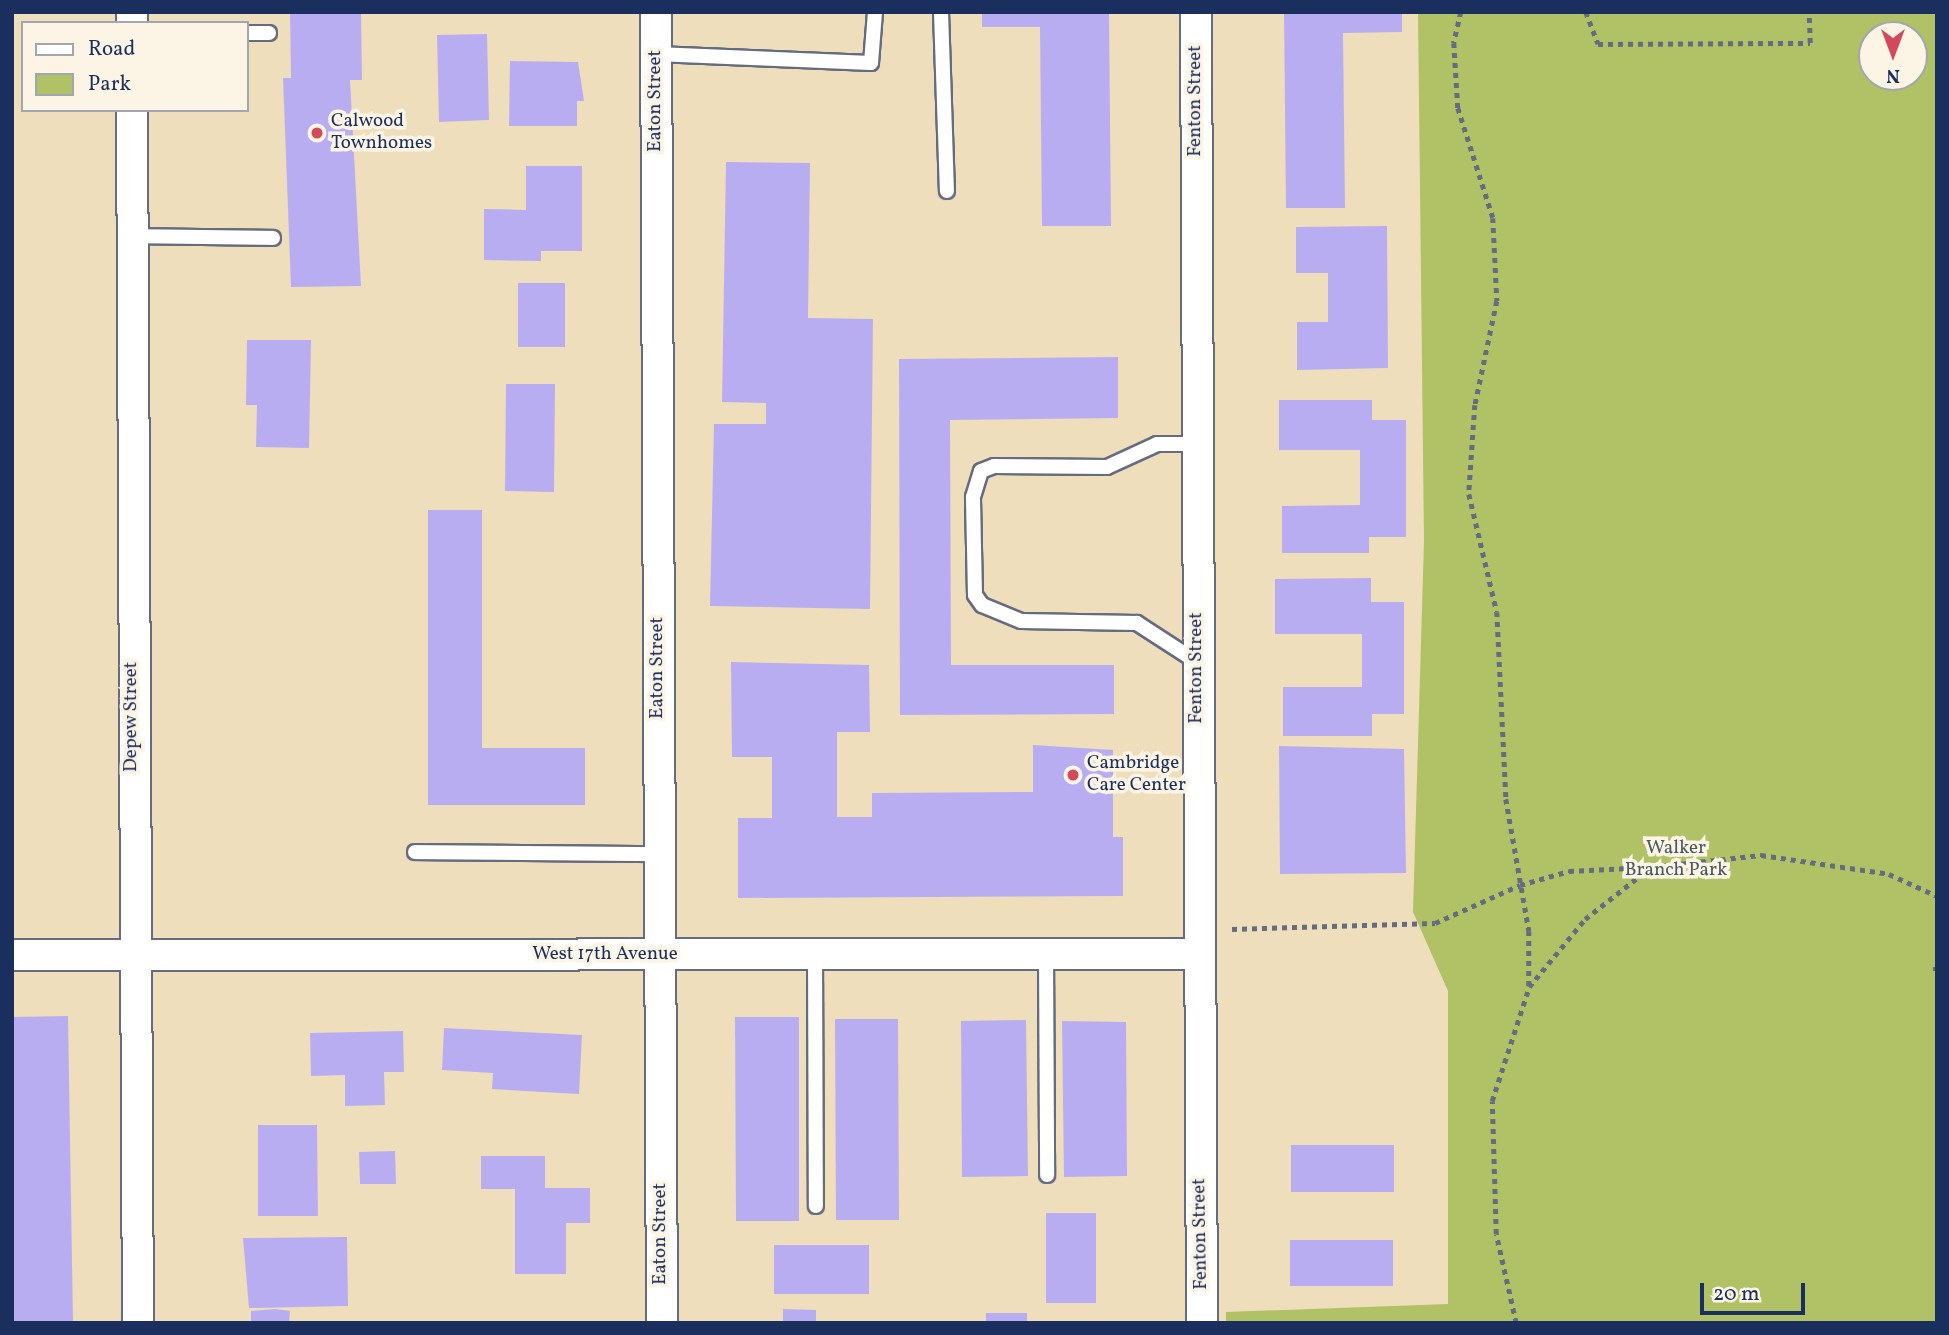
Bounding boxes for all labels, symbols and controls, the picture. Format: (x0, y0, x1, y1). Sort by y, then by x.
legend (21, 21, 248, 112)
north arrow (1858, 21, 1928, 91)
text: Road (88, 35, 135, 64)
street label: Fenton Street (1185, 45, 1207, 157)
street label: Eaton Street (645, 50, 667, 152)
text: N (1886, 62, 1900, 88)
text: Park (88, 70, 131, 99)
place label: Calwood Townhomes (331, 111, 432, 155)
marker: Calwood Townhomes (309, 125, 325, 141)
street label: Fenton Street (1186, 612, 1208, 724)
street label: Eaton Street (647, 617, 669, 719)
street label: Depew Street (121, 662, 143, 772)
place label: Cambridge Care Center (1087, 753, 1186, 797)
marker: Cambridge Care Center (1065, 767, 1081, 783)
park label: Walker Branch Park (1625, 838, 1727, 882)
street label: West 17th Avenue (532, 944, 678, 966)
street label: Fenton Street (1189, 1178, 1213, 1290)
street label: Eaton Street (650, 1183, 672, 1285)
scale bar (1704, 1268, 1809, 1312)
text: 20 m (1713, 1280, 1759, 1309)

